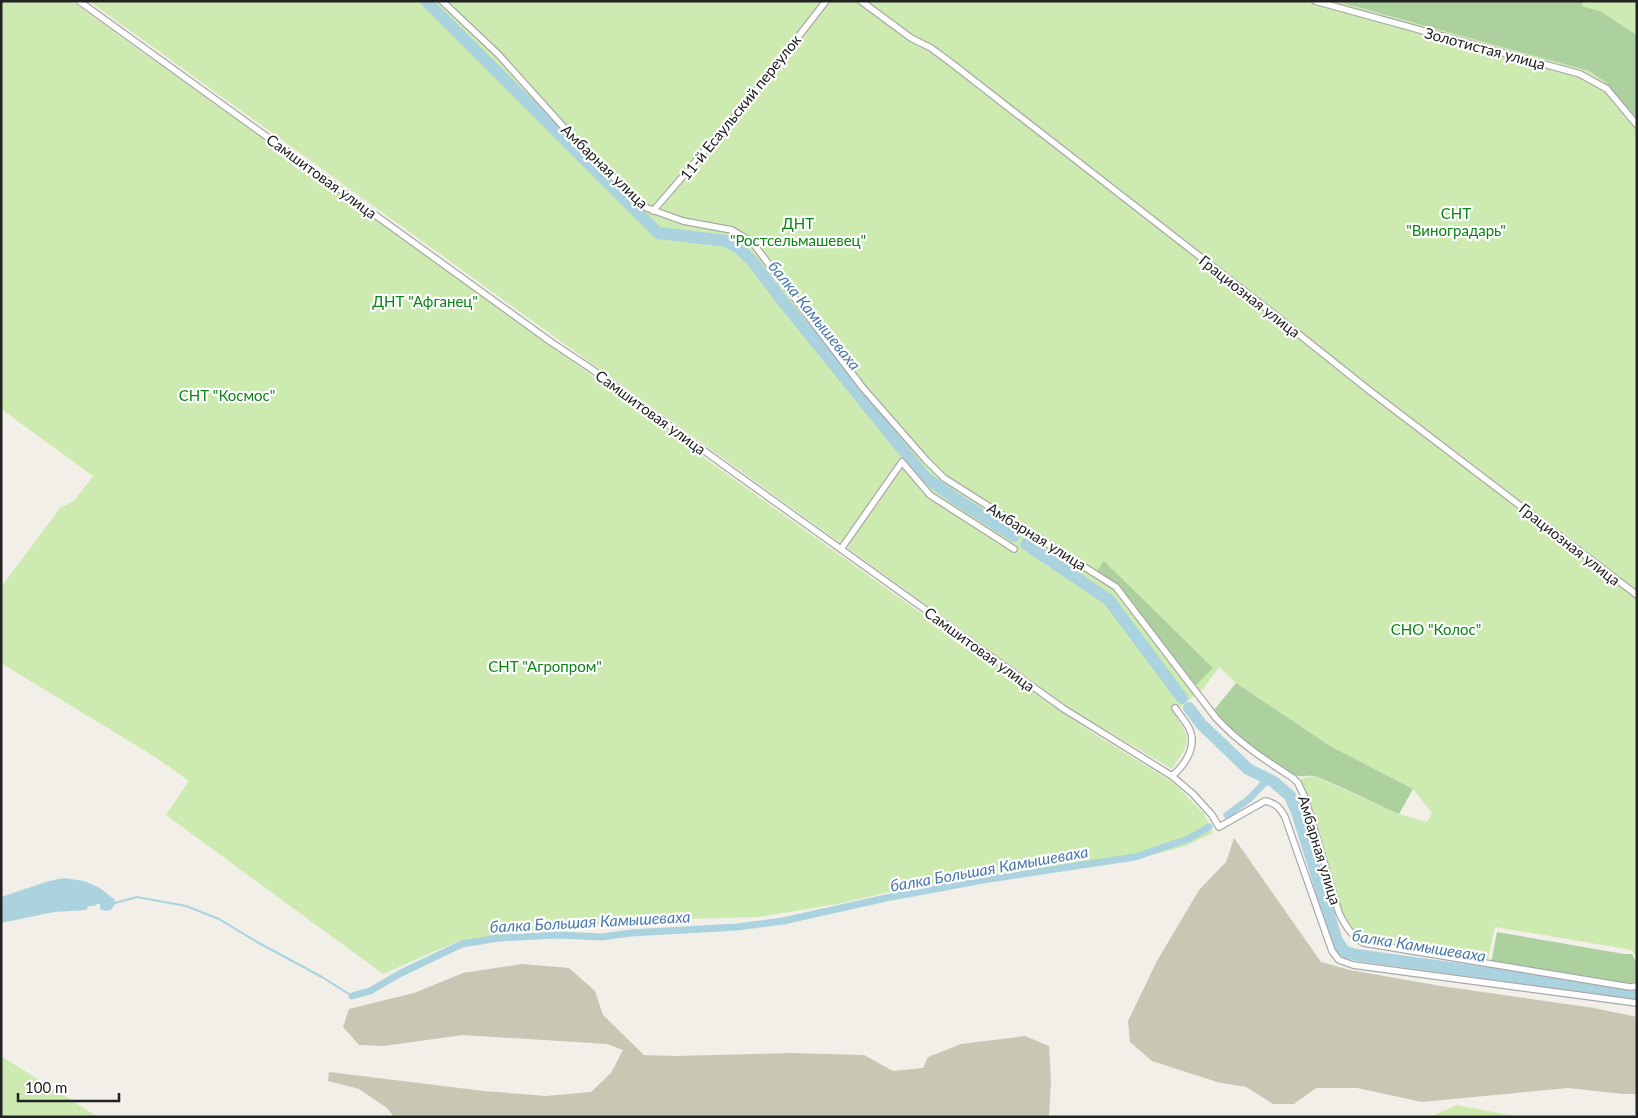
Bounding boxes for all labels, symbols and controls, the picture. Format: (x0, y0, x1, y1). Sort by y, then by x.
street label: Золотистая улица (1423, 23, 1547, 73)
street label: 11-й Есаульский переулок (676, 31, 804, 183)
street label: Амбарная улица (558, 120, 652, 212)
street label: Самшитовая улица (263, 130, 381, 222)
park label: СНТ "Виноградарь" (1406, 204, 1506, 239)
park label: ДНТ "Ростсельмашевец" (730, 214, 866, 249)
street label: Грациозная улица (1196, 251, 1304, 341)
water label: балка Камышеваха (765, 256, 865, 374)
park label: ДНТ "Афганец" (372, 292, 478, 310)
street label: Самшитовая улица (592, 366, 710, 458)
park label: СНТ "Космос" (179, 386, 275, 404)
street label: Амбарная улица (984, 498, 1090, 574)
street label: Грациозная улица (1516, 499, 1624, 589)
street label: Самшитовая улица (921, 603, 1039, 695)
park label: СНО "Колос" (1391, 620, 1481, 638)
park label: СНТ "Агропром" (488, 657, 602, 675)
street label: Амбарная улица (1295, 793, 1345, 907)
water label: балка Большая Камышеваха (888, 841, 1090, 895)
water label: балка Большая Камышеваха (489, 906, 691, 936)
water label: балка Камышеваха (1351, 925, 1487, 965)
scale bar (18, 1070, 119, 1102)
text: 100 m (25, 1078, 67, 1096)

